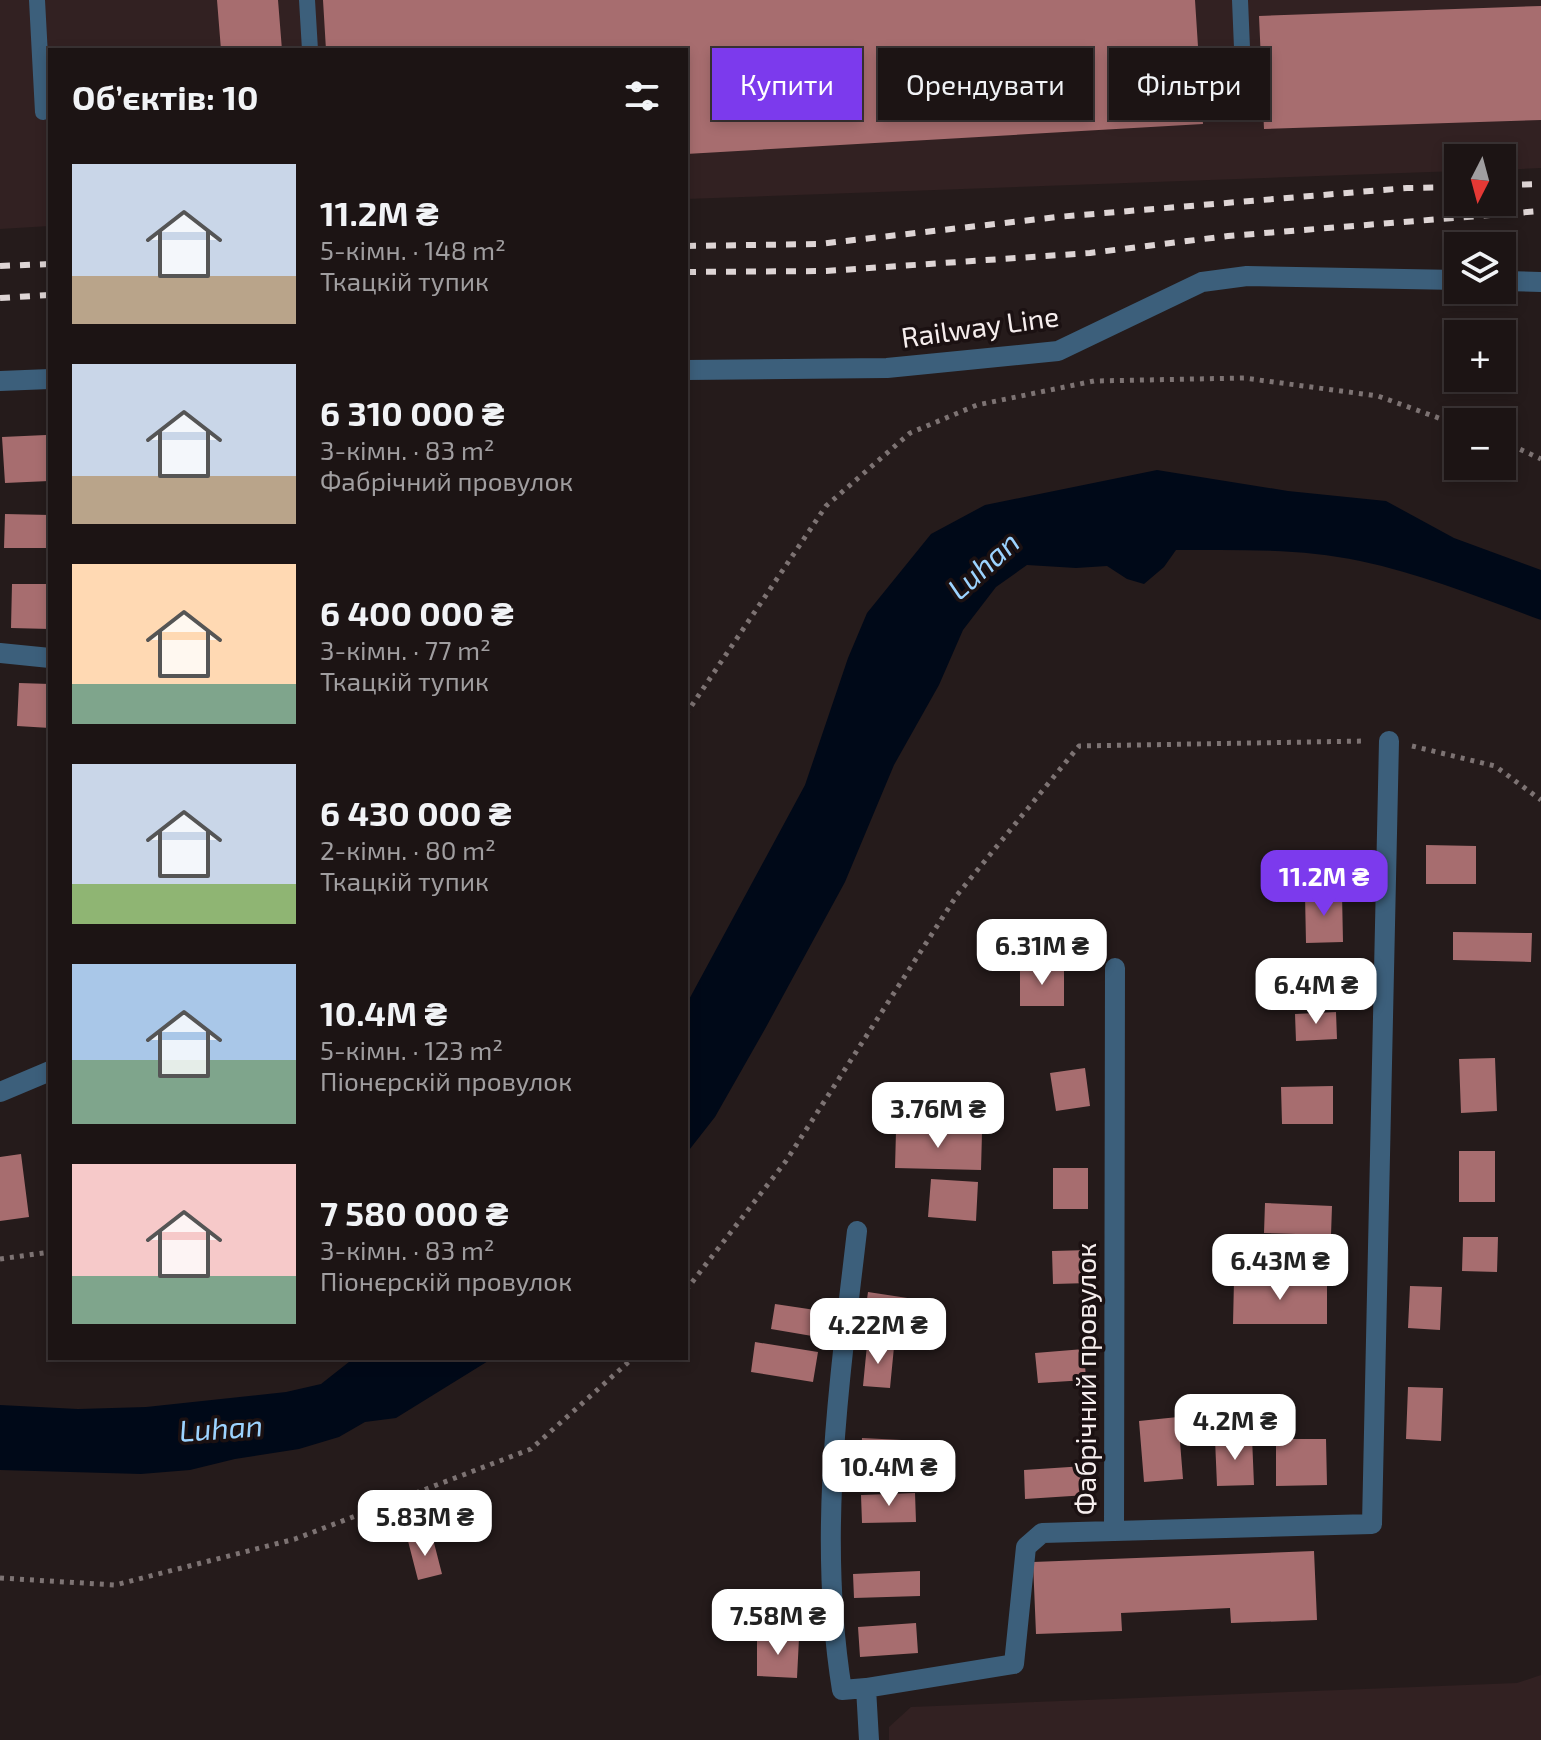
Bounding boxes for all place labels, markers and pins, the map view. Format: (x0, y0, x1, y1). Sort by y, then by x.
pin: 11.2M ₴ (1250, 850, 1398, 918)
pin: 6.31M ₴ (968, 919, 1116, 987)
pin: 6.4M ₴ (1251, 958, 1381, 1026)
pin: 3.76M ₴ (864, 1082, 1012, 1150)
pin: 6.43M ₴ (1206, 1234, 1354, 1302)
pin: 4.22M ₴ (804, 1298, 952, 1366)
pin: 4.2M ₴ (1170, 1394, 1300, 1462)
pin: 10.4M ₴ (815, 1440, 963, 1508)
pin: 5.83M ₴ (351, 1490, 499, 1558)
pin: 7.58M ₴ (704, 1589, 852, 1657)

